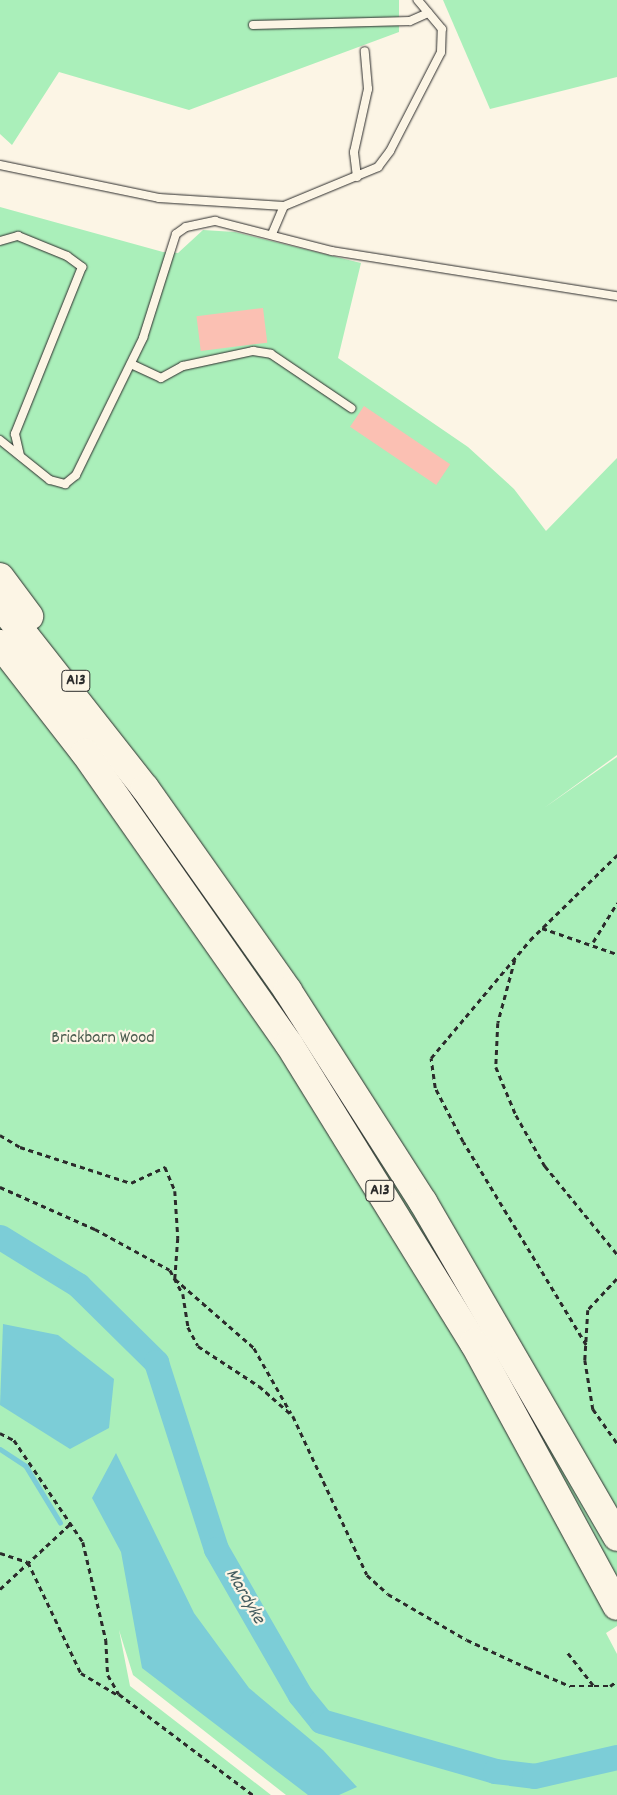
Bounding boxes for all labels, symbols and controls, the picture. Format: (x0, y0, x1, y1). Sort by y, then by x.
road number: A13 (61, 668, 91, 694)
park label: Brickbarn Wood (51, 1028, 155, 1050)
road number: A13 (365, 1178, 395, 1204)
water label: Mardyke (219, 1565, 269, 1629)

